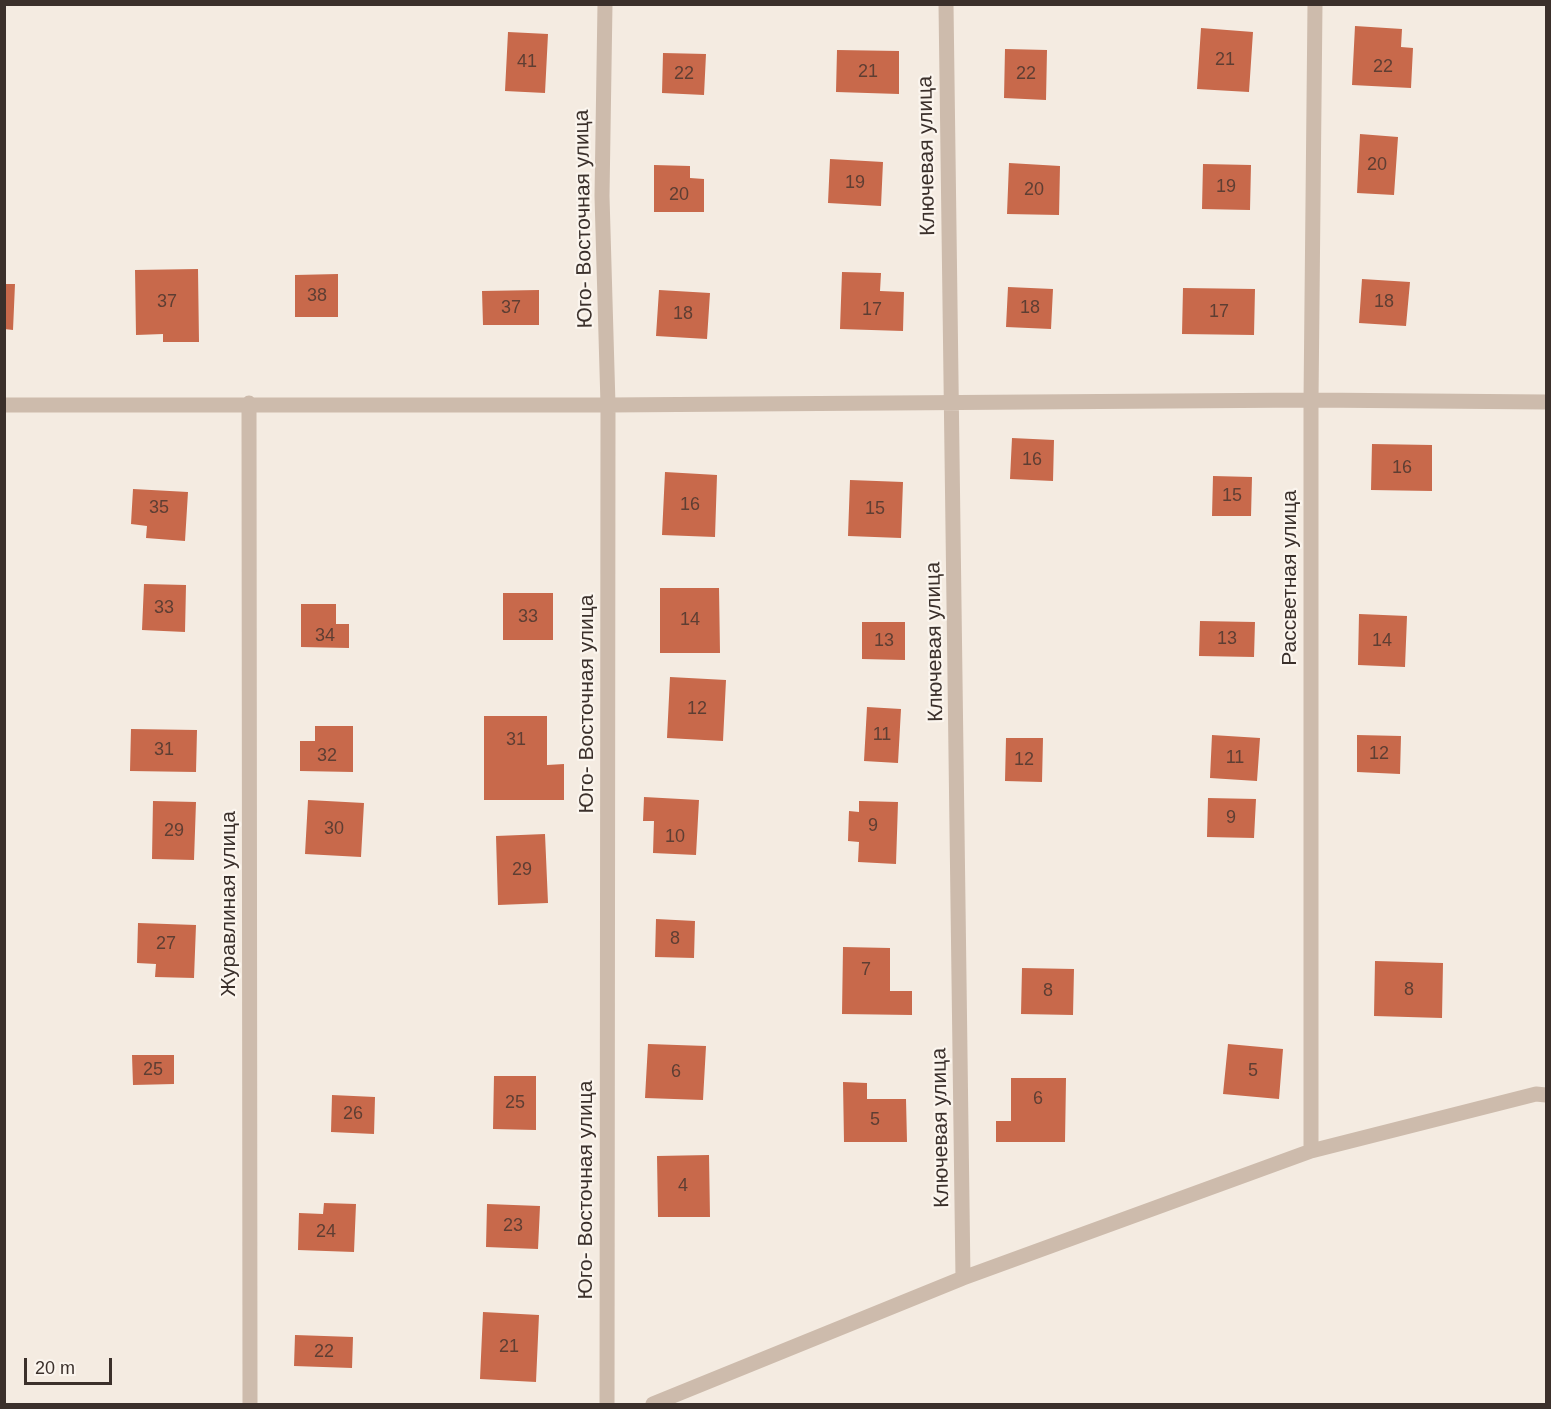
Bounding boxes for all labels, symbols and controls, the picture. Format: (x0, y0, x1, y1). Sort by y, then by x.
house number: 21 (1215, 49, 1235, 71)
house number: 41 (517, 51, 537, 73)
house number: 22 (1373, 56, 1393, 78)
house number: 21 (858, 61, 878, 83)
house number: 22 (674, 63, 694, 85)
house number: 22 (1016, 63, 1036, 85)
street label: Ключевая улица (913, 76, 941, 236)
street label: Юго- Восточная улица (569, 109, 599, 329)
house number: 20 (1367, 154, 1387, 176)
house number: 19 (845, 172, 865, 194)
house number: 19 (1216, 176, 1236, 198)
house number: 20 (1024, 179, 1044, 201)
house number: 20 (669, 184, 689, 206)
house number: 38 (307, 285, 327, 307)
house number: 37 (157, 291, 177, 313)
house number: 18 (1374, 291, 1394, 313)
house number: 37 (501, 297, 521, 319)
house number: 18 (1020, 297, 1040, 319)
house number: 17 (862, 299, 882, 321)
house number: 17 (1209, 301, 1229, 323)
house number: 18 (673, 303, 693, 325)
house number: 16 (1022, 449, 1042, 471)
house number: 16 (1392, 457, 1412, 479)
house number: 15 (1222, 485, 1242, 507)
street label: Рассветная улица (1277, 490, 1303, 666)
house number: 16 (680, 494, 700, 516)
house number: 35 (149, 497, 169, 519)
house number: 15 (865, 498, 885, 520)
street label: Ключевая улица (921, 562, 949, 722)
street label: Юго- Восточная улица (574, 595, 600, 813)
house number: 33 (154, 597, 174, 619)
house number: 33 (518, 606, 538, 628)
house number: 14 (680, 609, 700, 631)
house number: 34 (315, 625, 335, 647)
house number: 13 (1217, 628, 1237, 650)
house number: 13 (874, 630, 894, 652)
house number: 14 (1372, 630, 1392, 652)
house number: 12 (687, 698, 707, 720)
house number: 11 (873, 724, 891, 746)
house number: 31 (506, 729, 526, 751)
house number: 31 (154, 739, 174, 761)
house number: 12 (1369, 743, 1389, 765)
house number: 32 (317, 745, 337, 767)
house number: 11 (1226, 747, 1244, 769)
house number: 12 (1014, 749, 1034, 771)
house number: 9 (1226, 807, 1236, 829)
street label: Журавлиная улица (216, 811, 242, 997)
house number: 9 (868, 815, 878, 837)
house number: 30 (324, 818, 344, 840)
house number: 29 (164, 820, 184, 842)
house number: 10 (665, 826, 685, 848)
house number: 29 (512, 859, 532, 881)
house number: 8 (670, 928, 680, 950)
house number: 27 (156, 933, 176, 955)
house number: 7 (861, 959, 871, 981)
house number: 8 (1404, 979, 1414, 1001)
house number: 8 (1043, 980, 1053, 1002)
street label: Ключевая улица (927, 1048, 955, 1208)
house number: 25 (143, 1059, 163, 1081)
house number: 5 (1248, 1060, 1258, 1082)
house number: 6 (671, 1061, 681, 1083)
street label: Юго- Восточная улица (573, 1081, 599, 1299)
house number: 6 (1033, 1088, 1043, 1110)
house number: 25 (505, 1092, 525, 1114)
house number: 26 (343, 1103, 363, 1125)
house number: 5 (870, 1109, 880, 1131)
house number: 4 (678, 1175, 688, 1197)
house number: 23 (503, 1215, 523, 1237)
house number: 24 (316, 1221, 336, 1243)
house number: 21 (499, 1336, 519, 1358)
house number: 22 (314, 1341, 334, 1363)
scale bar (27, 1346, 116, 1384)
text: 20 m (35, 1358, 75, 1378)

